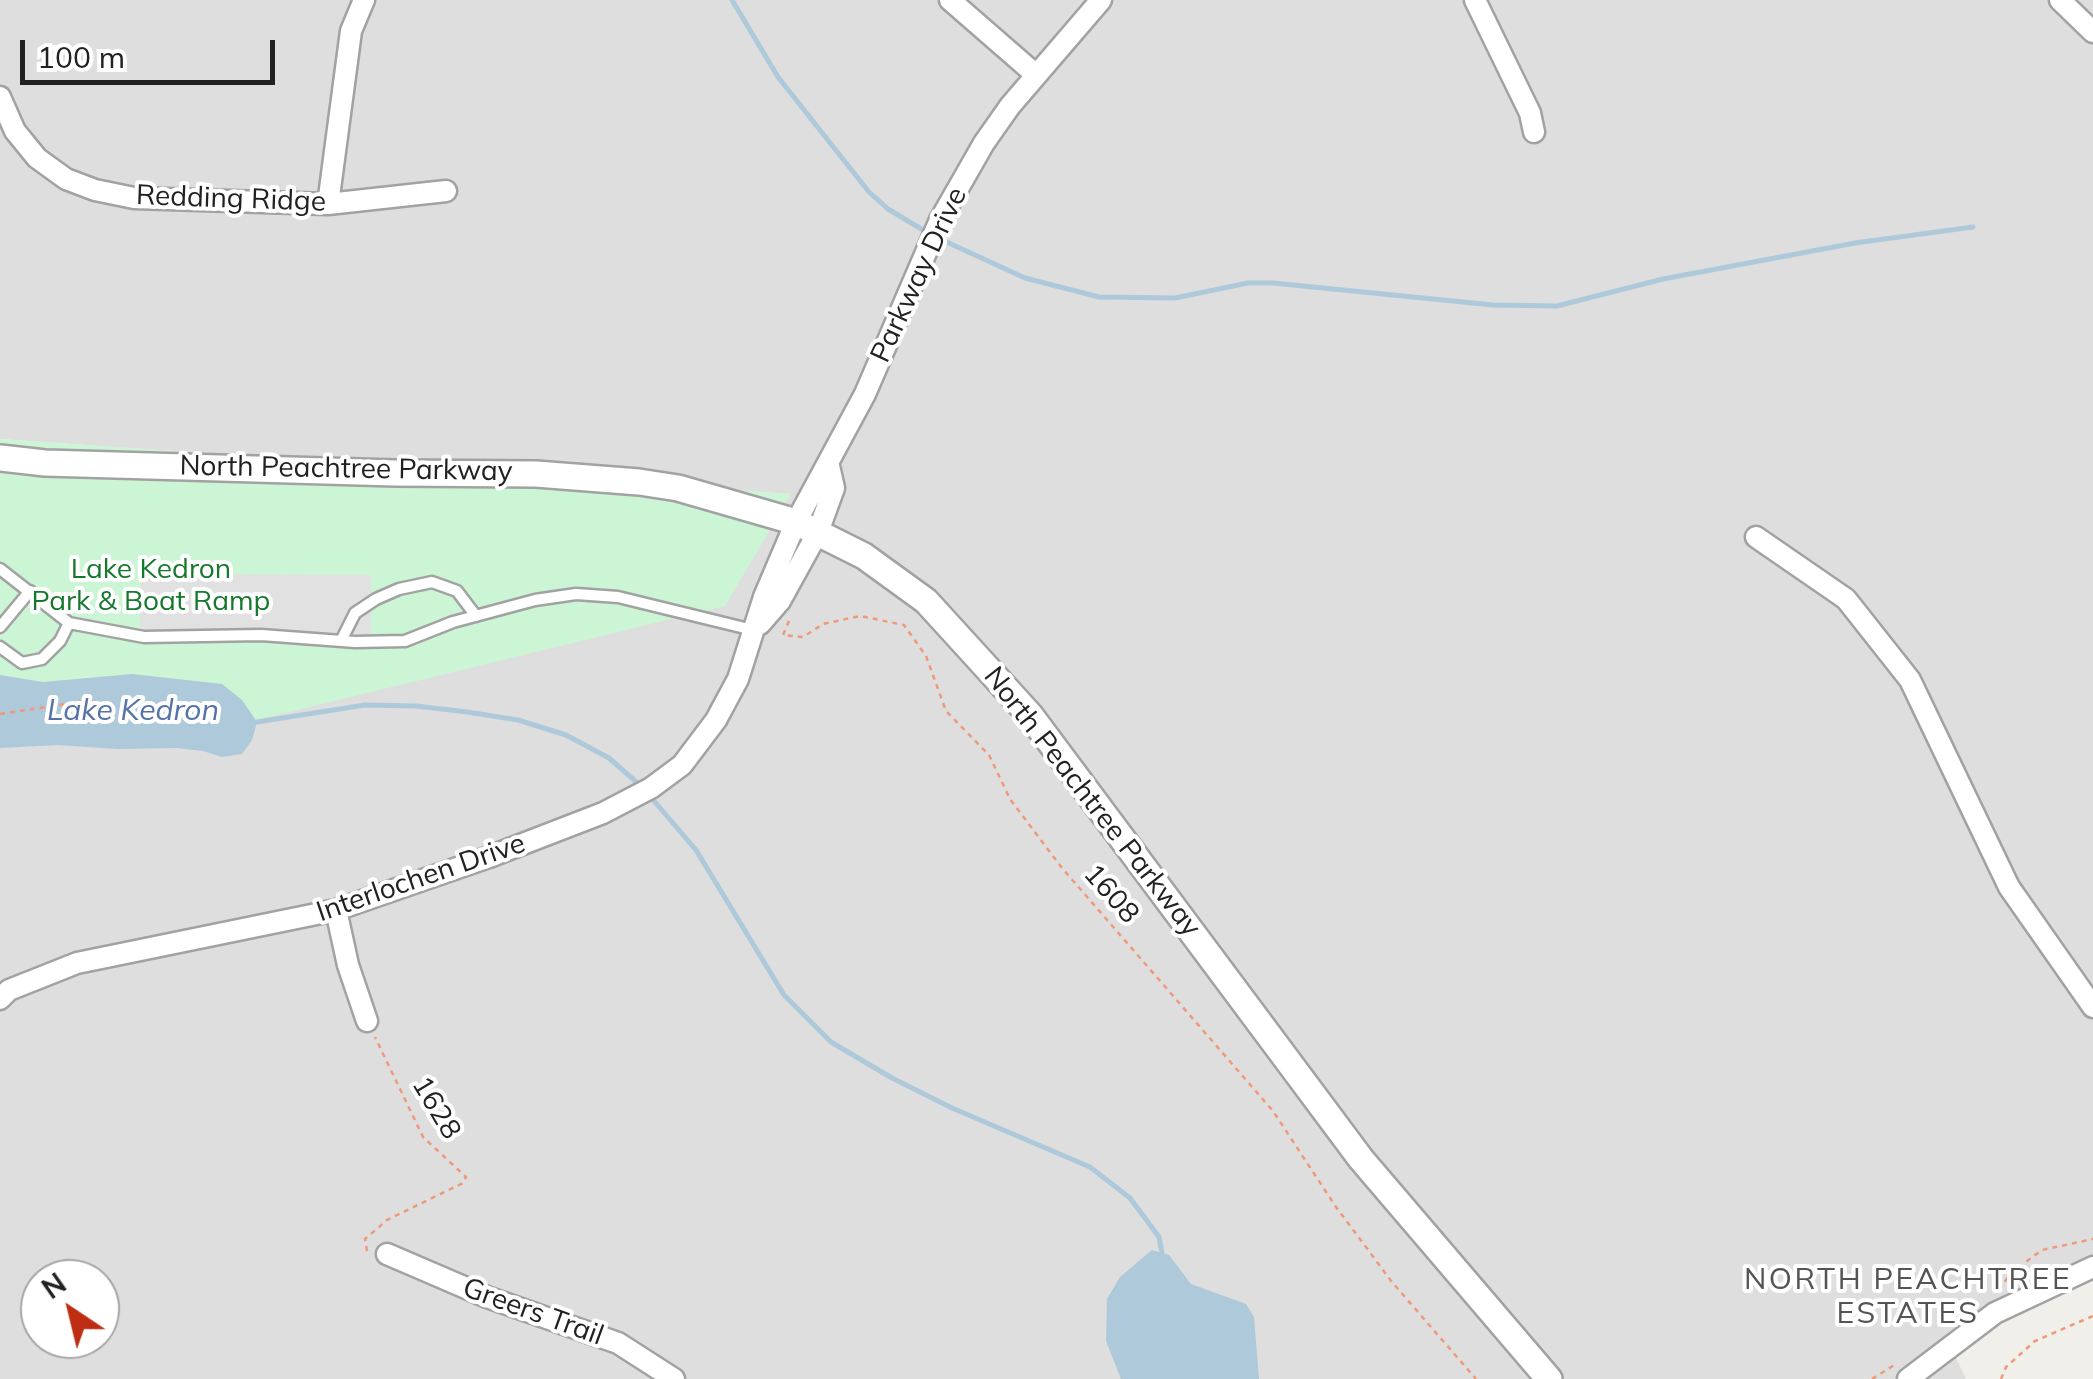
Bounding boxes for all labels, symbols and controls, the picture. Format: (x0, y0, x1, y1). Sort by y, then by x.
scale bar (25, 20, 280, 82)
text: 100 m (37, 38, 125, 76)
street label: Redding Ridge (135, 179, 327, 219)
street label: Parkway Drive (864, 182, 974, 368)
street label: North Peachtree Parkway (179, 449, 513, 489)
park label: Lake Kedron Park & Boat Ramp (32, 553, 270, 619)
street label: North Peachtree Parkway (976, 661, 1208, 943)
water label: Lake Kedron (47, 693, 219, 729)
street label: Interlochen Drive (312, 827, 530, 929)
street label: 1608 (1076, 858, 1146, 930)
street label: 1628 (404, 1071, 468, 1145)
north arrow (20, 1259, 120, 1359)
district label: NORTH PEACHTREE ESTATES (1744, 1262, 2072, 1332)
text: N (35, 1265, 72, 1306)
street label: Greers Trail (458, 1271, 608, 1353)

